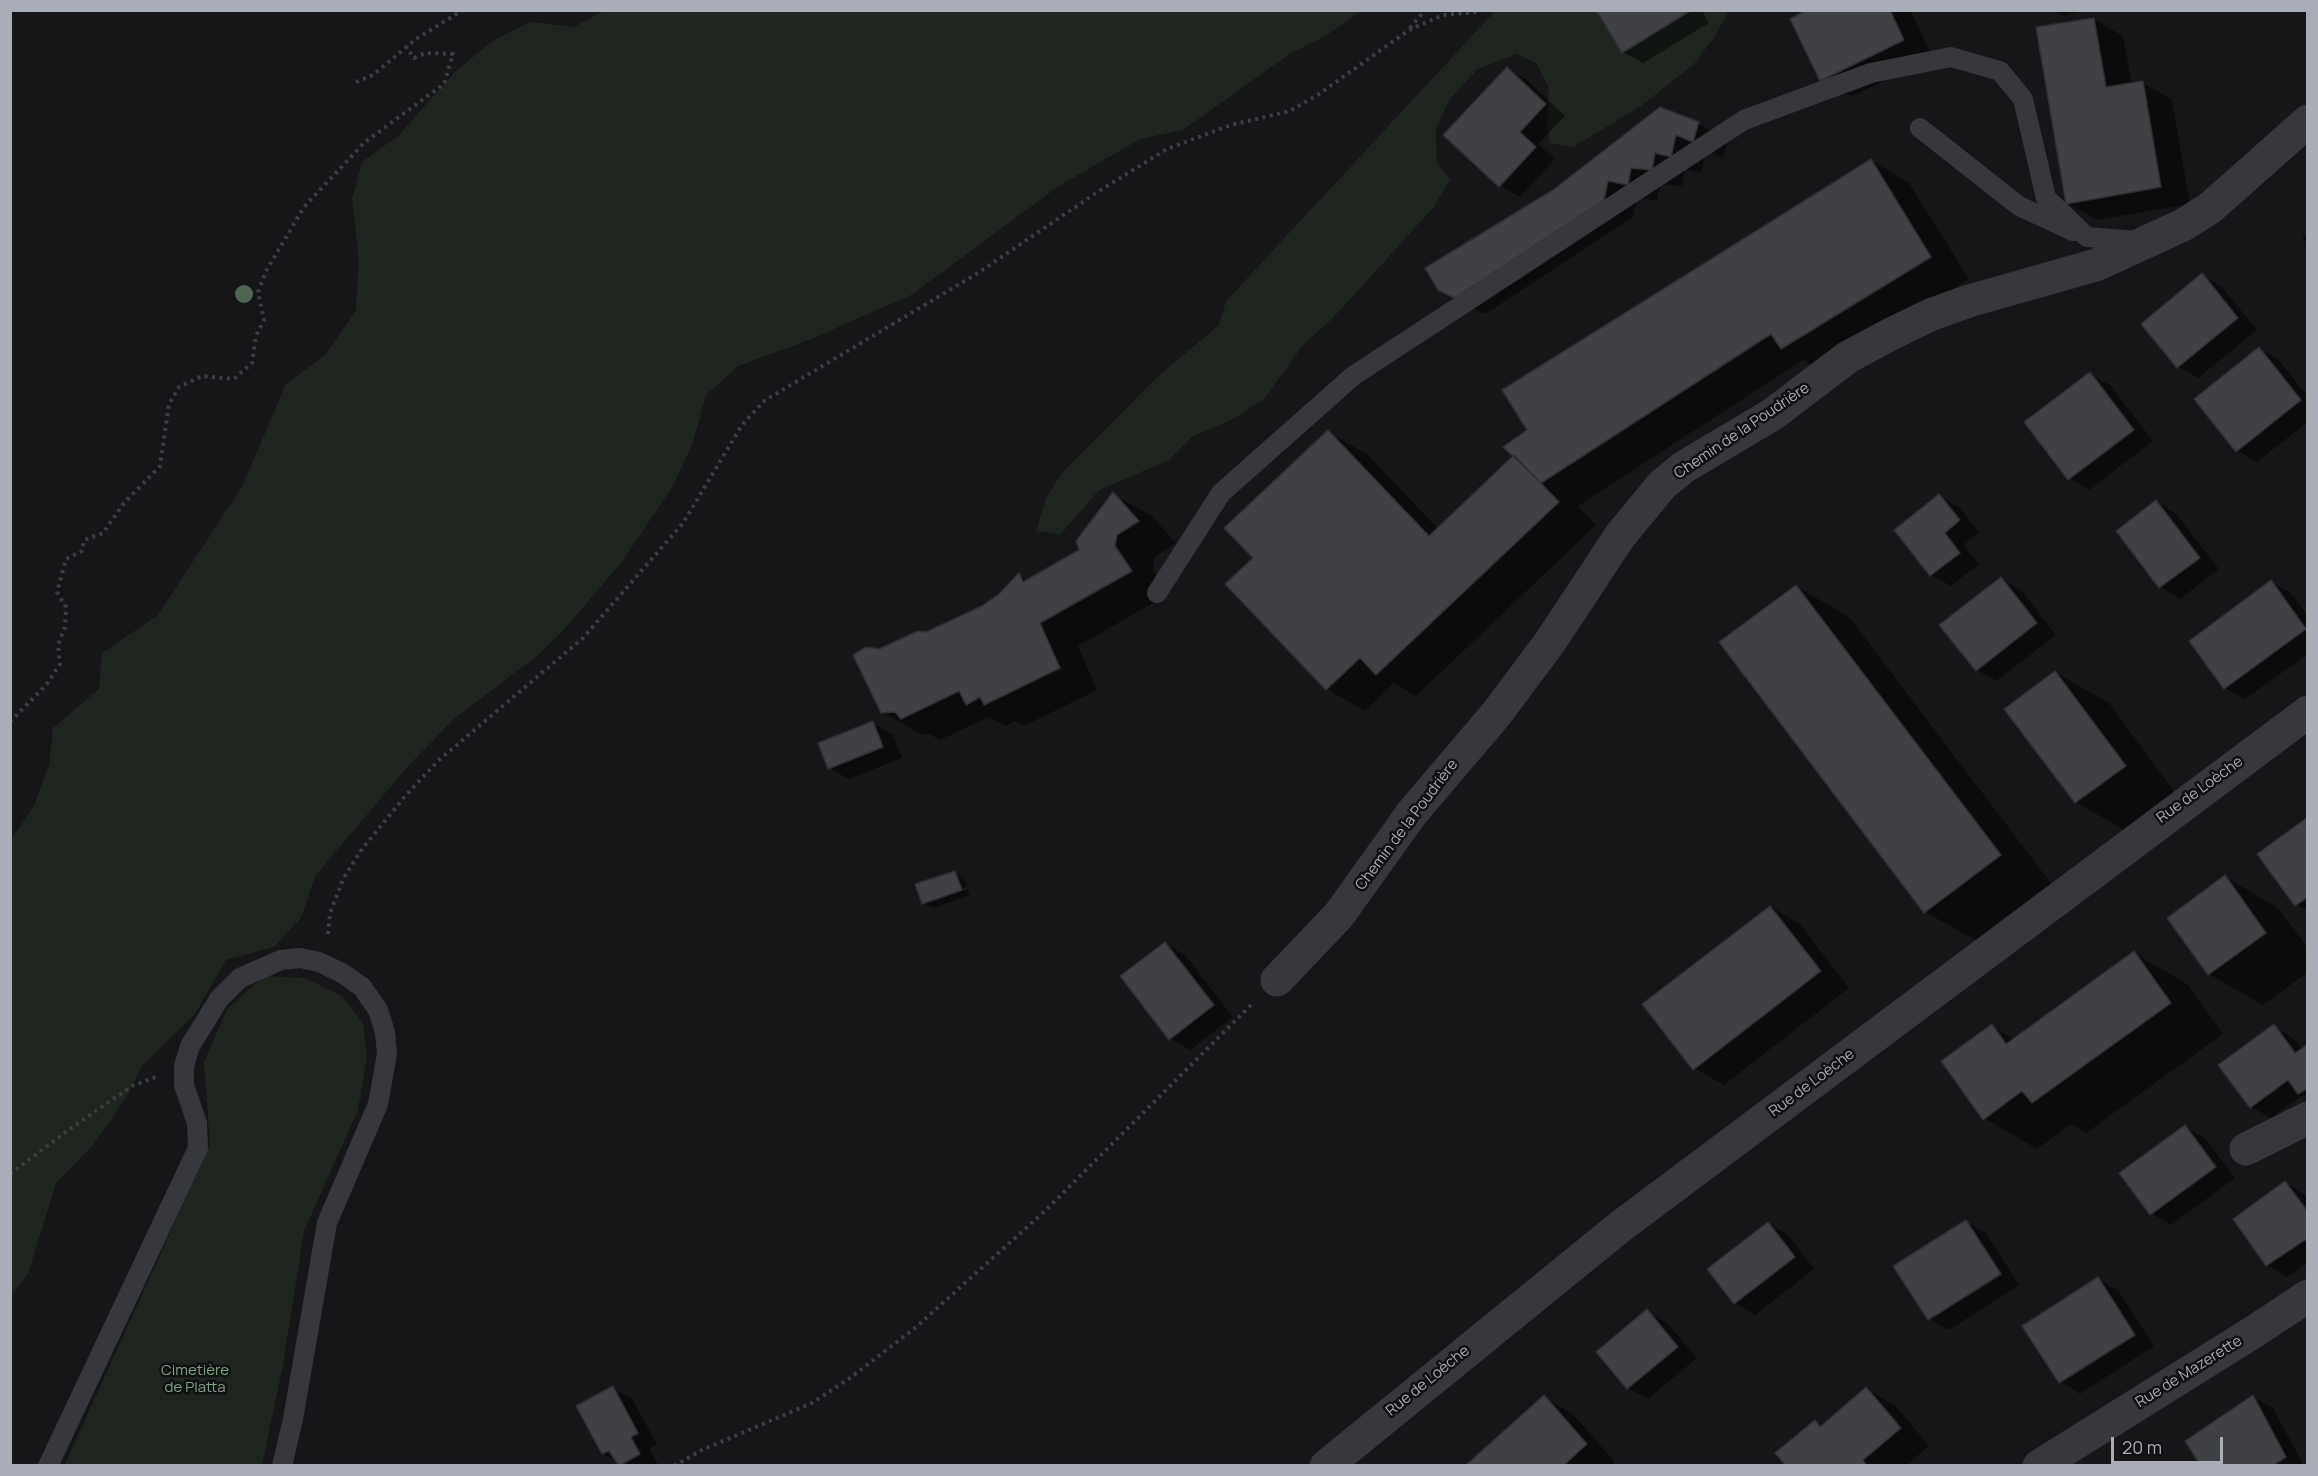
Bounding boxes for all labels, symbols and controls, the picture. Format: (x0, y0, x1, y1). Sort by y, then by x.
street label: Chemin de la Poudrière (1671, 379, 1813, 483)
street label: Rue de Loèche (2153, 753, 2247, 827)
street label: Chemin de la Poudrière (1352, 756, 1462, 894)
street label: Rue de Loèche (1766, 1045, 1858, 1121)
street label: Rue de Mazerette (2133, 1332, 2245, 1412)
street label: Rue de Loèche (1383, 1342, 1473, 1420)
park label: Cimetière de Platta (161, 1362, 229, 1397)
scale bar (2114, 1425, 2226, 1463)
text: 20 m (2122, 1435, 2162, 1459)

